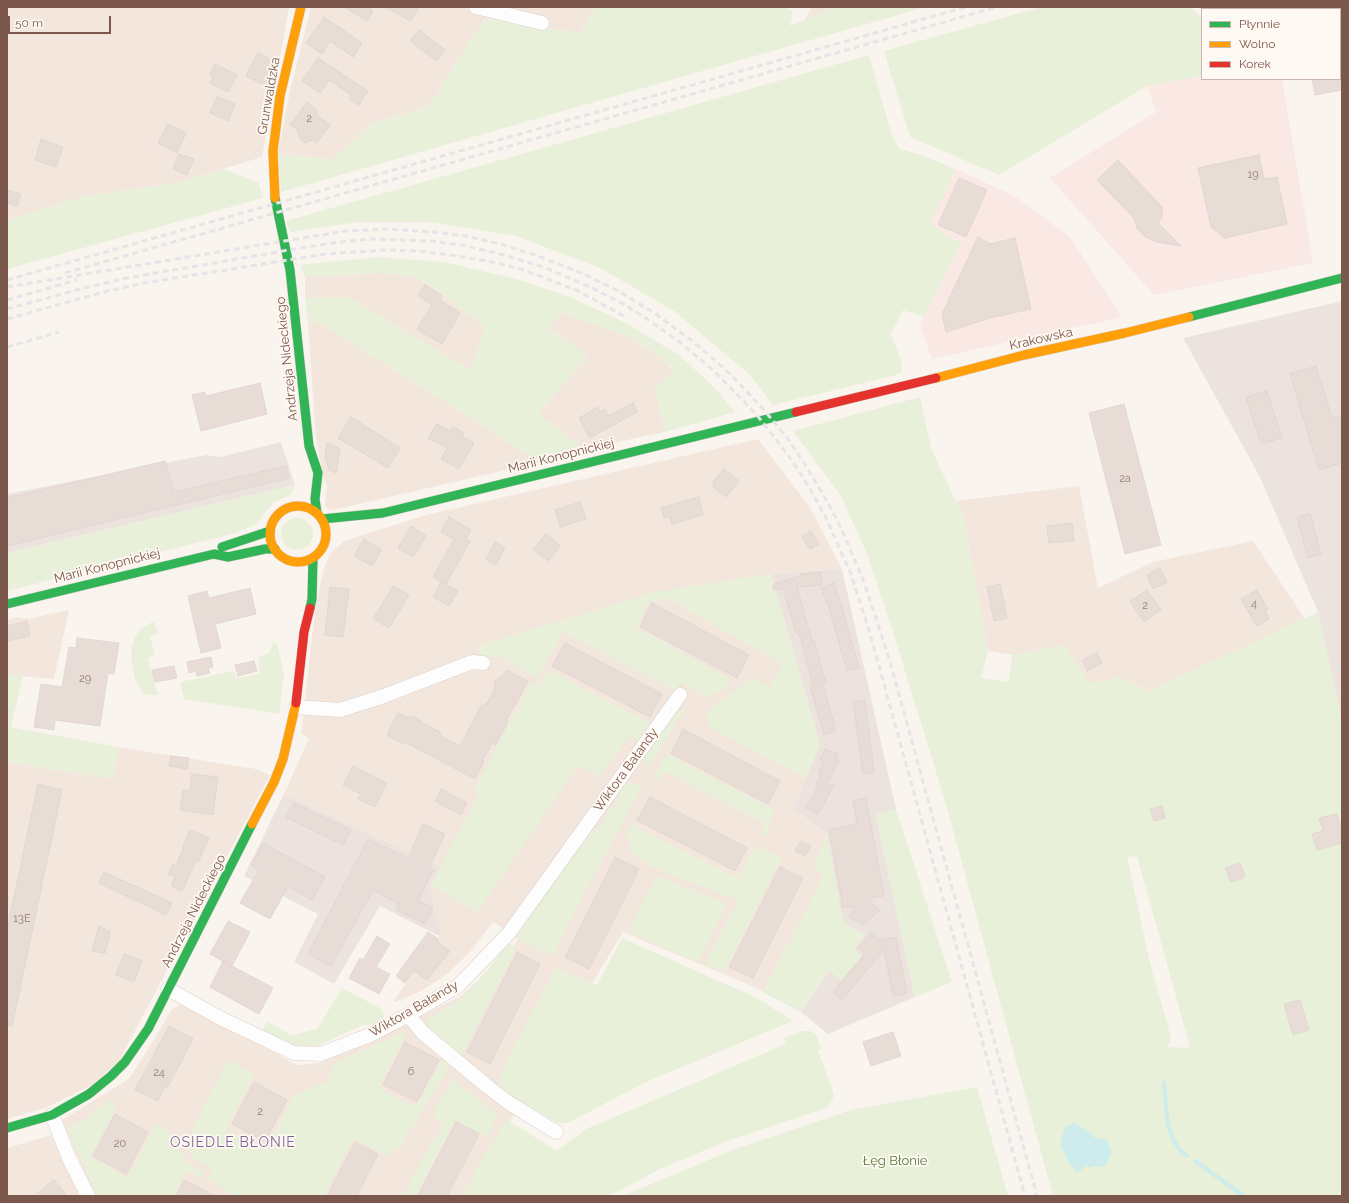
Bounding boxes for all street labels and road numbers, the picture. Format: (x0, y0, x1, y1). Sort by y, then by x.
street label: Grunwaldzka (255, 56, 283, 136)
street label: Andrzeja Nideckiego (273, 296, 301, 422)
street label: Krakowska (1008, 324, 1074, 354)
street label: Marii Konopnickiej (506, 435, 616, 477)
street label: Marii Konopnickiej (52, 545, 162, 587)
street label: Wiktora Bałandy (590, 725, 662, 815)
street label: Andrzeja Nideckiego (159, 852, 229, 970)
street label: Wiktora Bałandy (367, 977, 461, 1041)

